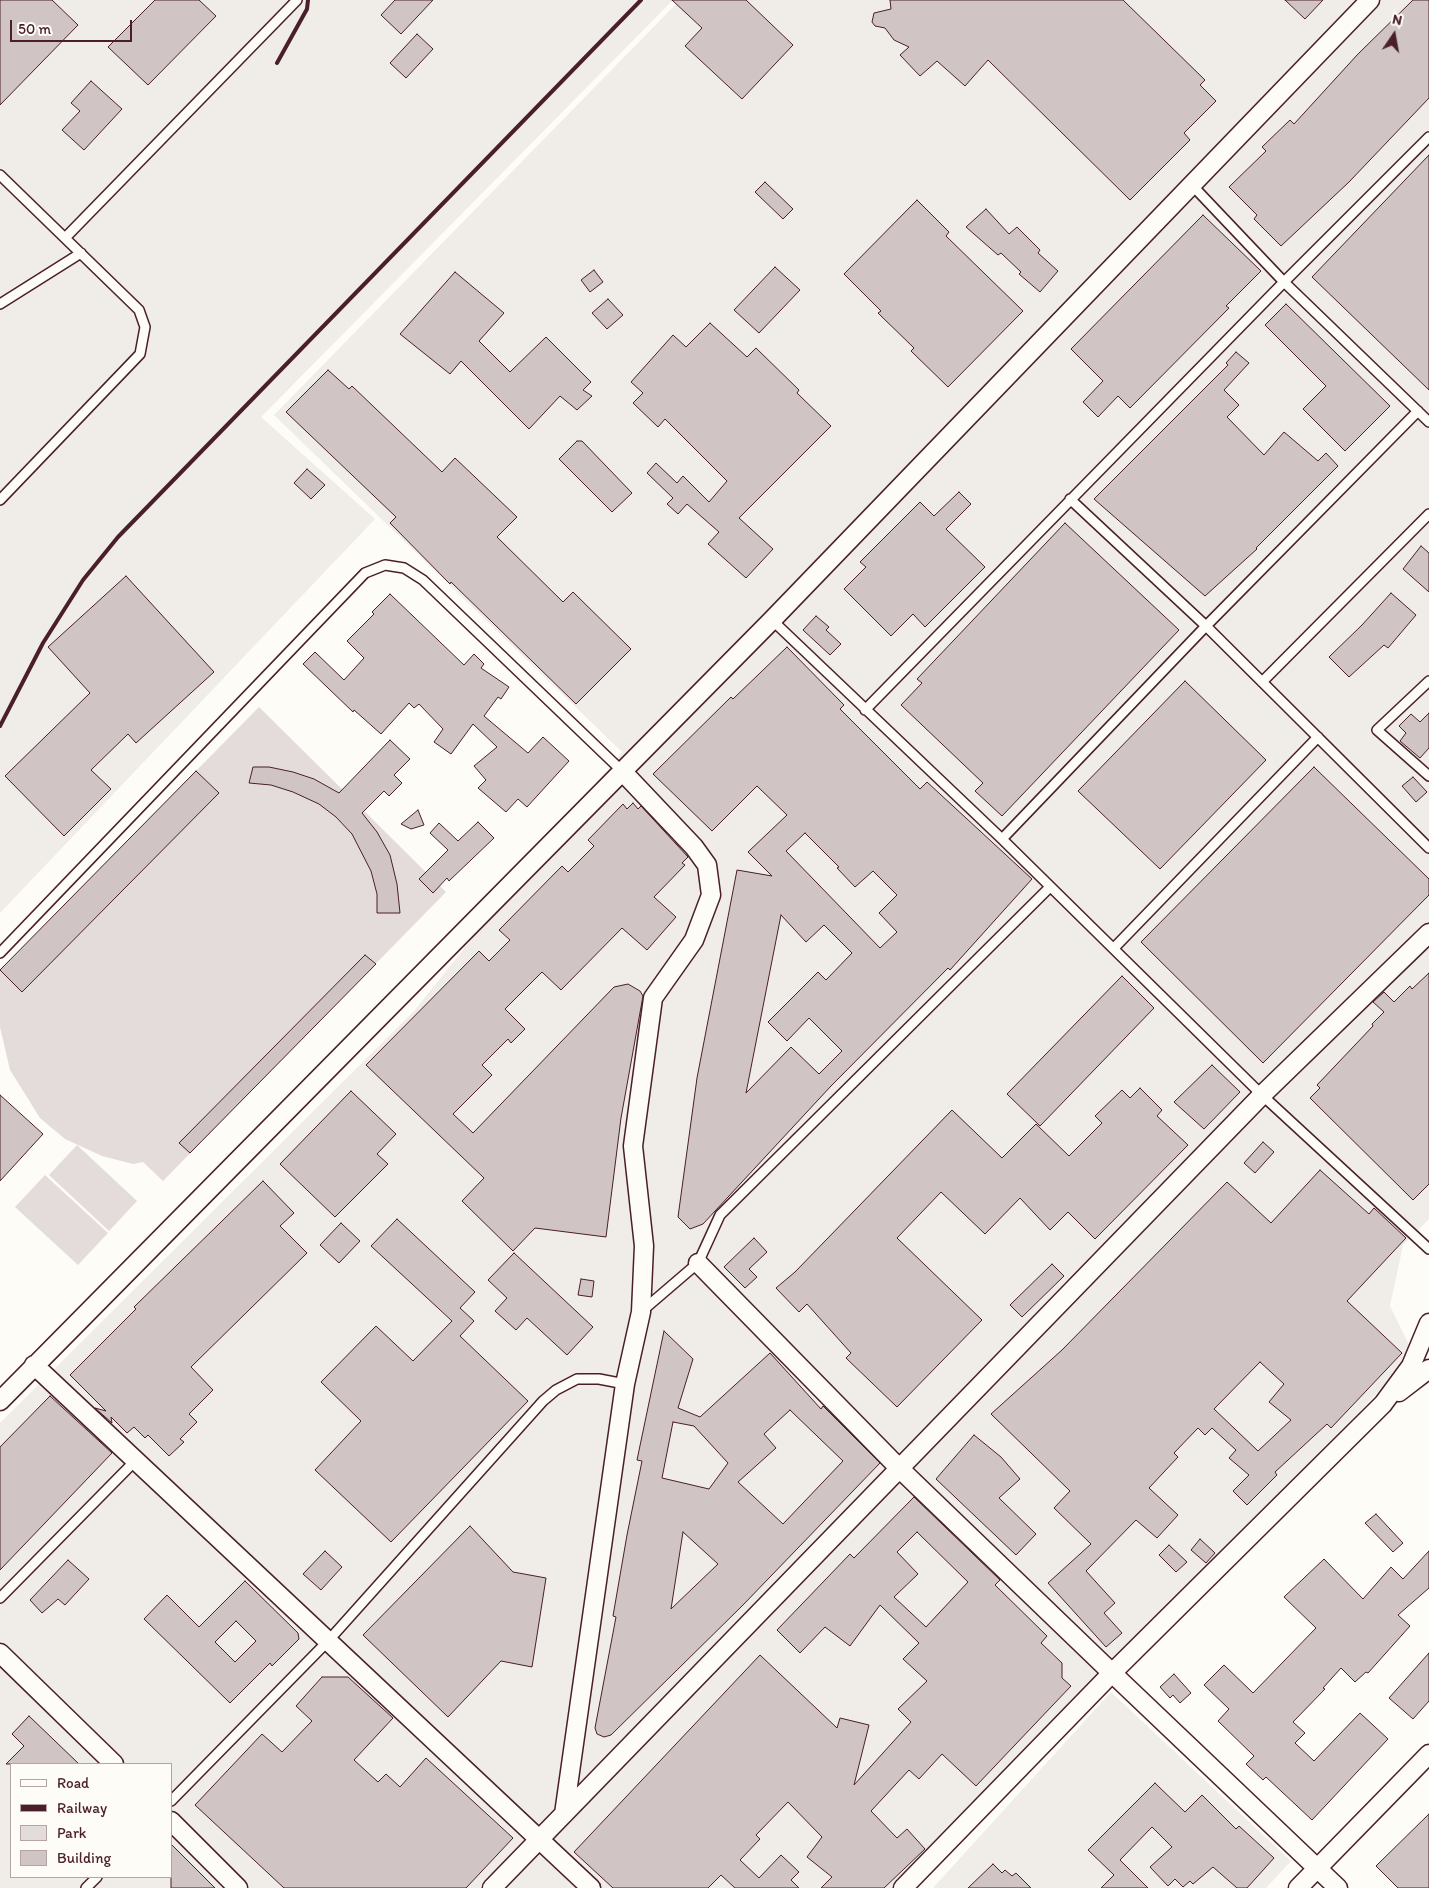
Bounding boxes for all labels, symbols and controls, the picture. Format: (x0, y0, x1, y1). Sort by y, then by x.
scale bar (12, 10, 135, 42)
north arrow (1369, 10, 1419, 60)
text: N (1391, 11, 1404, 29)
text: 50 m (18, 20, 51, 38)
legend (10, 1763, 172, 1878)
text: Road (57, 1774, 89, 1792)
text: Railway (57, 1799, 107, 1817)
text: Park (57, 1824, 87, 1842)
text: Building (57, 1849, 111, 1867)

